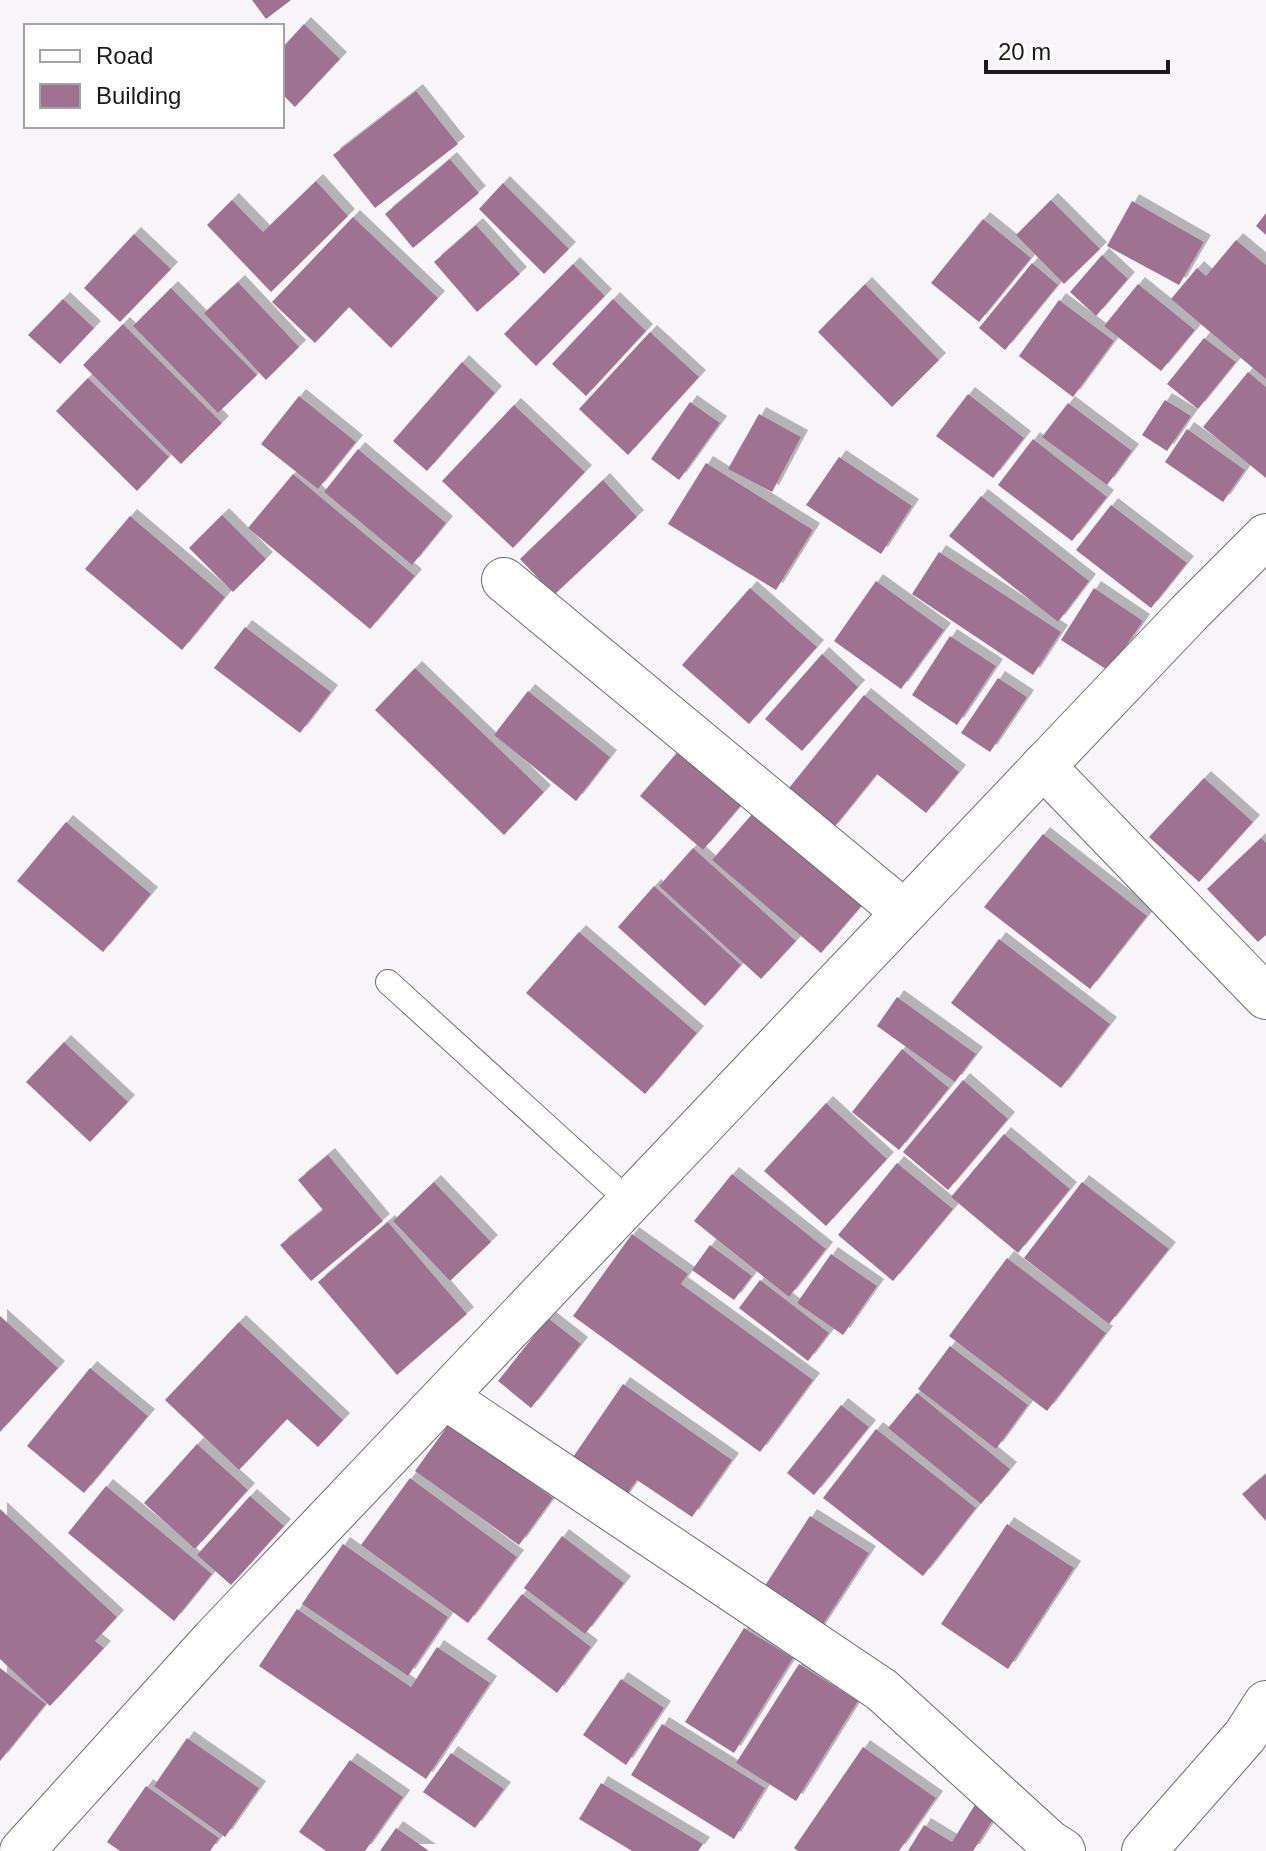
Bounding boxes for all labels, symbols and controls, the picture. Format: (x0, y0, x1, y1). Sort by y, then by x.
legend (24, 24, 284, 128)
scale bar (986, 24, 1168, 74)
text: 20 m (998, 38, 1051, 65)
text: Road (96, 42, 153, 69)
text: Building (96, 82, 181, 109)

